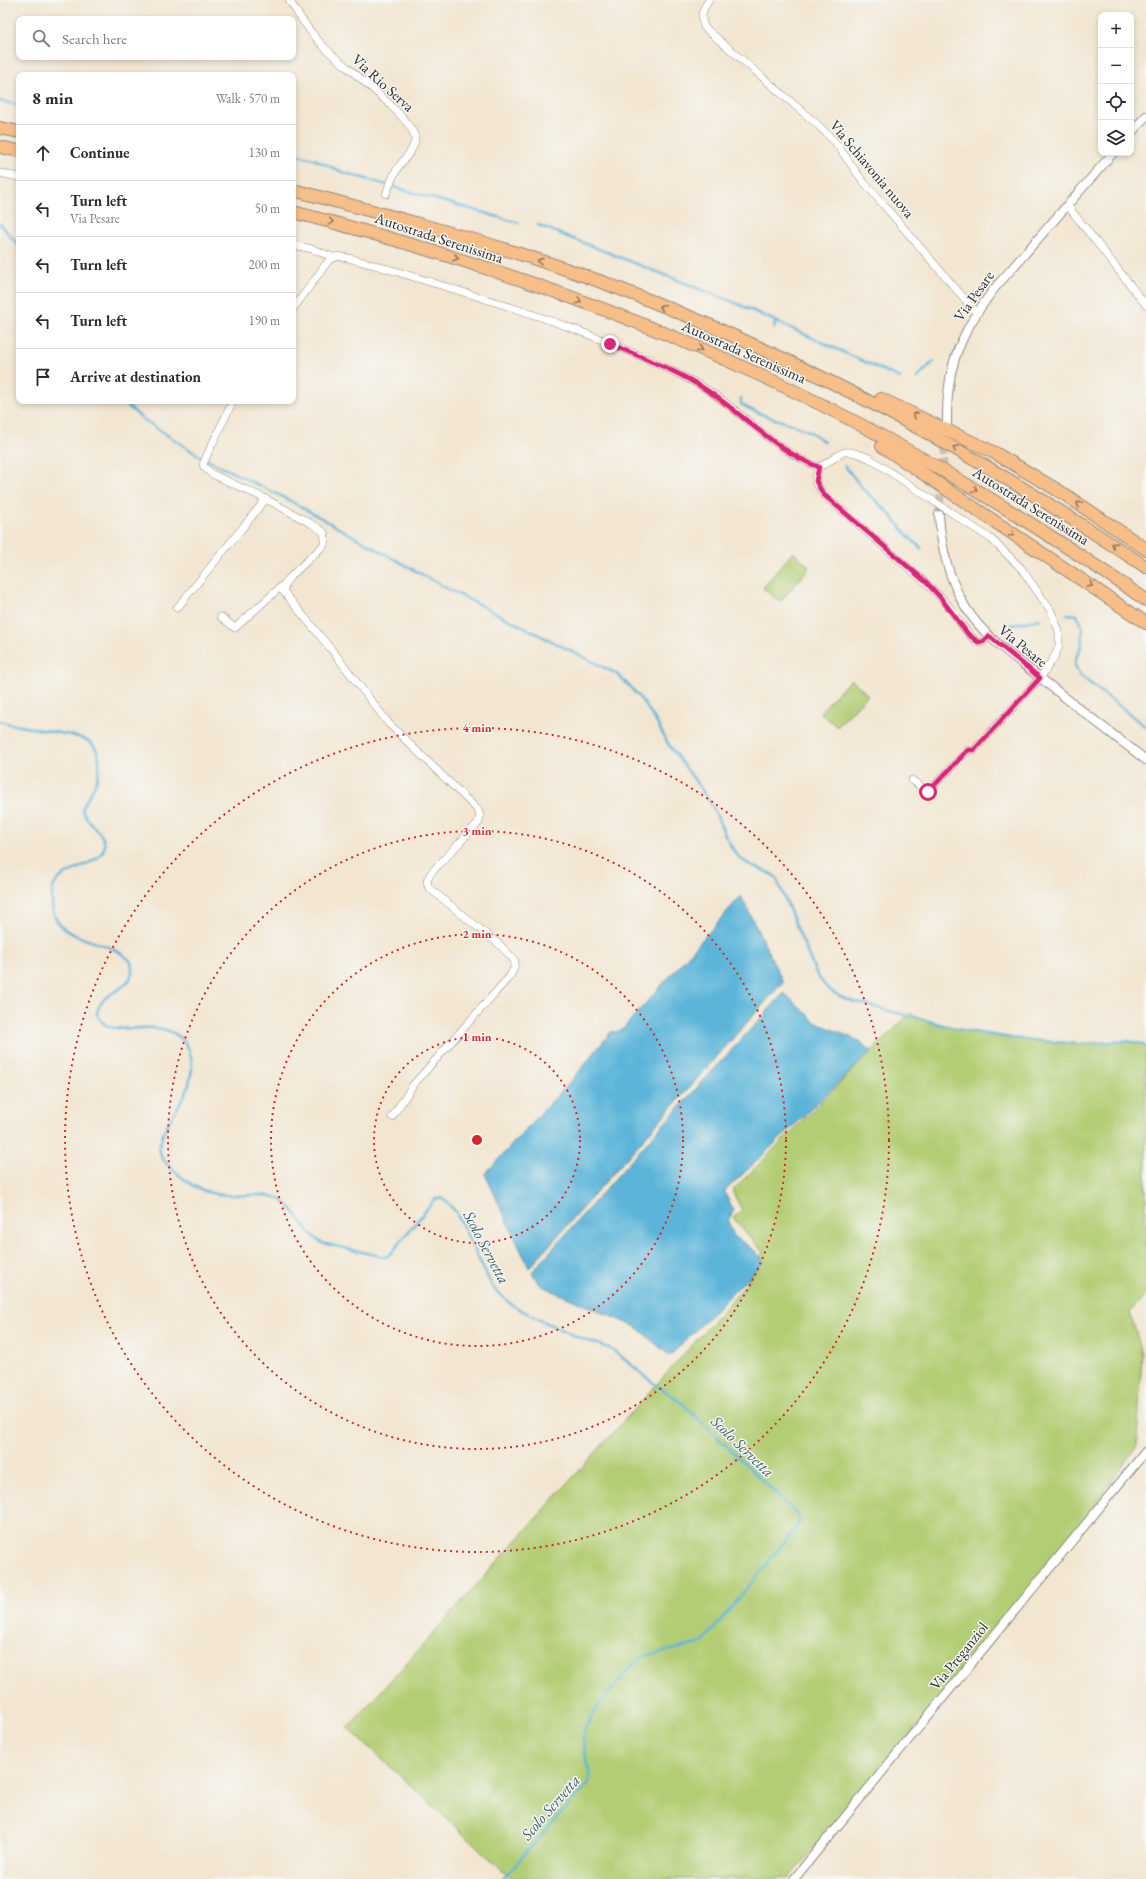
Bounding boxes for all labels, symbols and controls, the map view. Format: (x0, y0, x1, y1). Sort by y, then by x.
map controls (1098, 12, 1134, 156)
button: + (1098, 12, 1134, 48)
search box (16, 16, 296, 60)
icon: search (30, 27, 52, 49)
text: Search here (62, 29, 127, 48)
button: − (1098, 48, 1134, 84)
street label: Via Rio Serva (348, 50, 418, 116)
button: locate (1098, 84, 1134, 120)
text: 8 min (32, 87, 73, 109)
text: Walk · 570 m (216, 90, 280, 107)
street label: Via Schiavonia nuova (826, 116, 919, 222)
button: layers (1098, 120, 1134, 156)
icon: ahead (32, 142, 54, 164)
text: Continue (70, 143, 130, 162)
text: 130 m (249, 144, 280, 161)
text: Turn left (70, 191, 127, 210)
icon: left (32, 198, 54, 220)
text: 50 m (255, 200, 280, 217)
street label: Autostrada Serenissima (372, 207, 506, 267)
text: Via Pesare (70, 210, 120, 227)
one-way arrow (327, 217, 334, 226)
one-way arrow (452, 253, 459, 262)
icon: left (32, 254, 54, 276)
text: Turn left (70, 255, 127, 274)
text: 200 m (249, 256, 280, 273)
one-way arrow (537, 257, 544, 266)
street label: Via Pesare (949, 267, 998, 325)
one-way arrow (575, 296, 582, 305)
one-way arrow (658, 303, 665, 311)
icon: left (32, 310, 54, 332)
text: Turn left (70, 311, 127, 330)
text: 190 m (249, 312, 280, 329)
street label: Autostrada Serenissima (678, 315, 809, 387)
route end (601, 335, 619, 353)
one-way arrow (695, 344, 703, 352)
icon: arrive (32, 366, 54, 388)
text: Arrive at destination (70, 367, 201, 386)
one-way arrow (912, 413, 920, 420)
one-way arrow (952, 445, 959, 453)
street label: Autostrada Serenissima (969, 462, 1093, 549)
one-way arrow (971, 485, 978, 492)
one-way arrow (1076, 501, 1083, 508)
one-way arrow (1007, 529, 1014, 536)
one-way arrow (1111, 543, 1118, 550)
one-way arrow (1086, 580, 1093, 588)
street label: Via Pesare (995, 620, 1052, 671)
text: 4 min (462, 720, 492, 736)
route start (919, 783, 937, 801)
text: 3 min (462, 823, 492, 839)
text: 2 min (462, 926, 492, 942)
text: 1 min (462, 1029, 492, 1045)
centre of rings (470, 1133, 484, 1147)
water label: Scolo Servetta (458, 1206, 515, 1288)
water label: Scolo Servetta (706, 1410, 779, 1482)
street label: Via Preganziol (925, 1617, 992, 1694)
water label: Scolo Servetta (516, 1770, 585, 1845)

